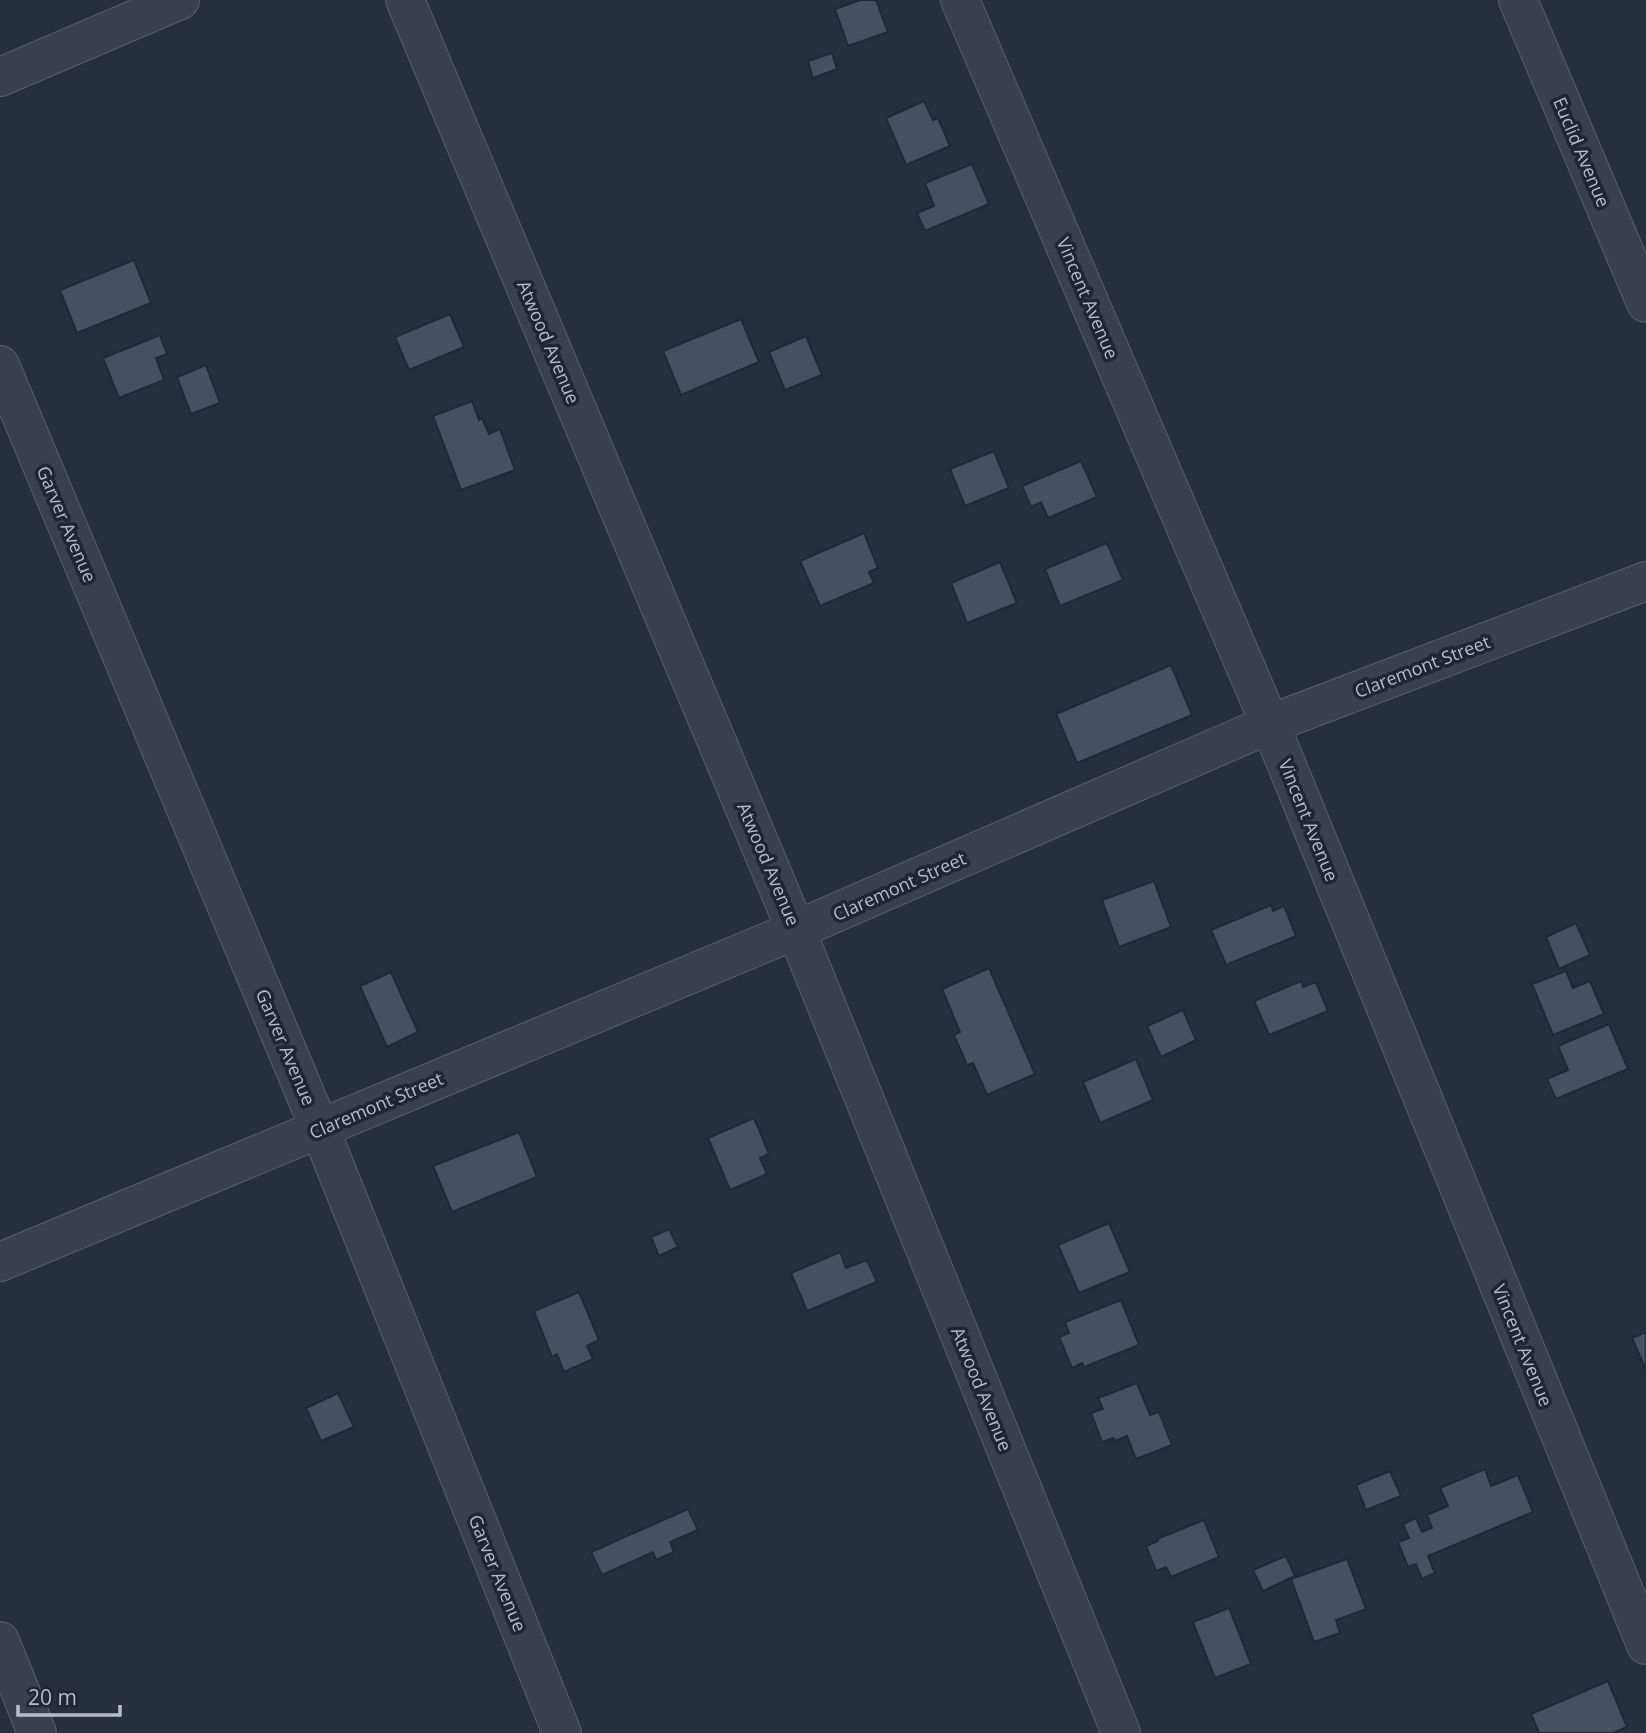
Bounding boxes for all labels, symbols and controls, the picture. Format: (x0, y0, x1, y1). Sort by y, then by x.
street label: Euclid Avenue (1548, 93, 1616, 211)
street label: Vincent Avenue (1052, 234, 1124, 362)
street label: Atwood Avenue (512, 277, 586, 407)
street label: Garver Avenue (32, 462, 102, 586)
street label: Claremont Street (1351, 629, 1493, 703)
street label: Vincent Avenue (1274, 755, 1344, 885)
street label: Atwood Avenue (732, 799, 806, 929)
street label: Claremont Street (829, 846, 969, 926)
street label: Garver Avenue (251, 985, 321, 1109)
street label: Claremont Street (305, 1066, 447, 1144)
street label: Vincent Avenue (1488, 1280, 1558, 1410)
street label: Atwood Avenue (946, 1323, 1018, 1455)
street label: Garver Avenue (464, 1511, 532, 1635)
scale bar (18, 1674, 119, 1718)
text: 20 m (28, 1683, 77, 1711)

